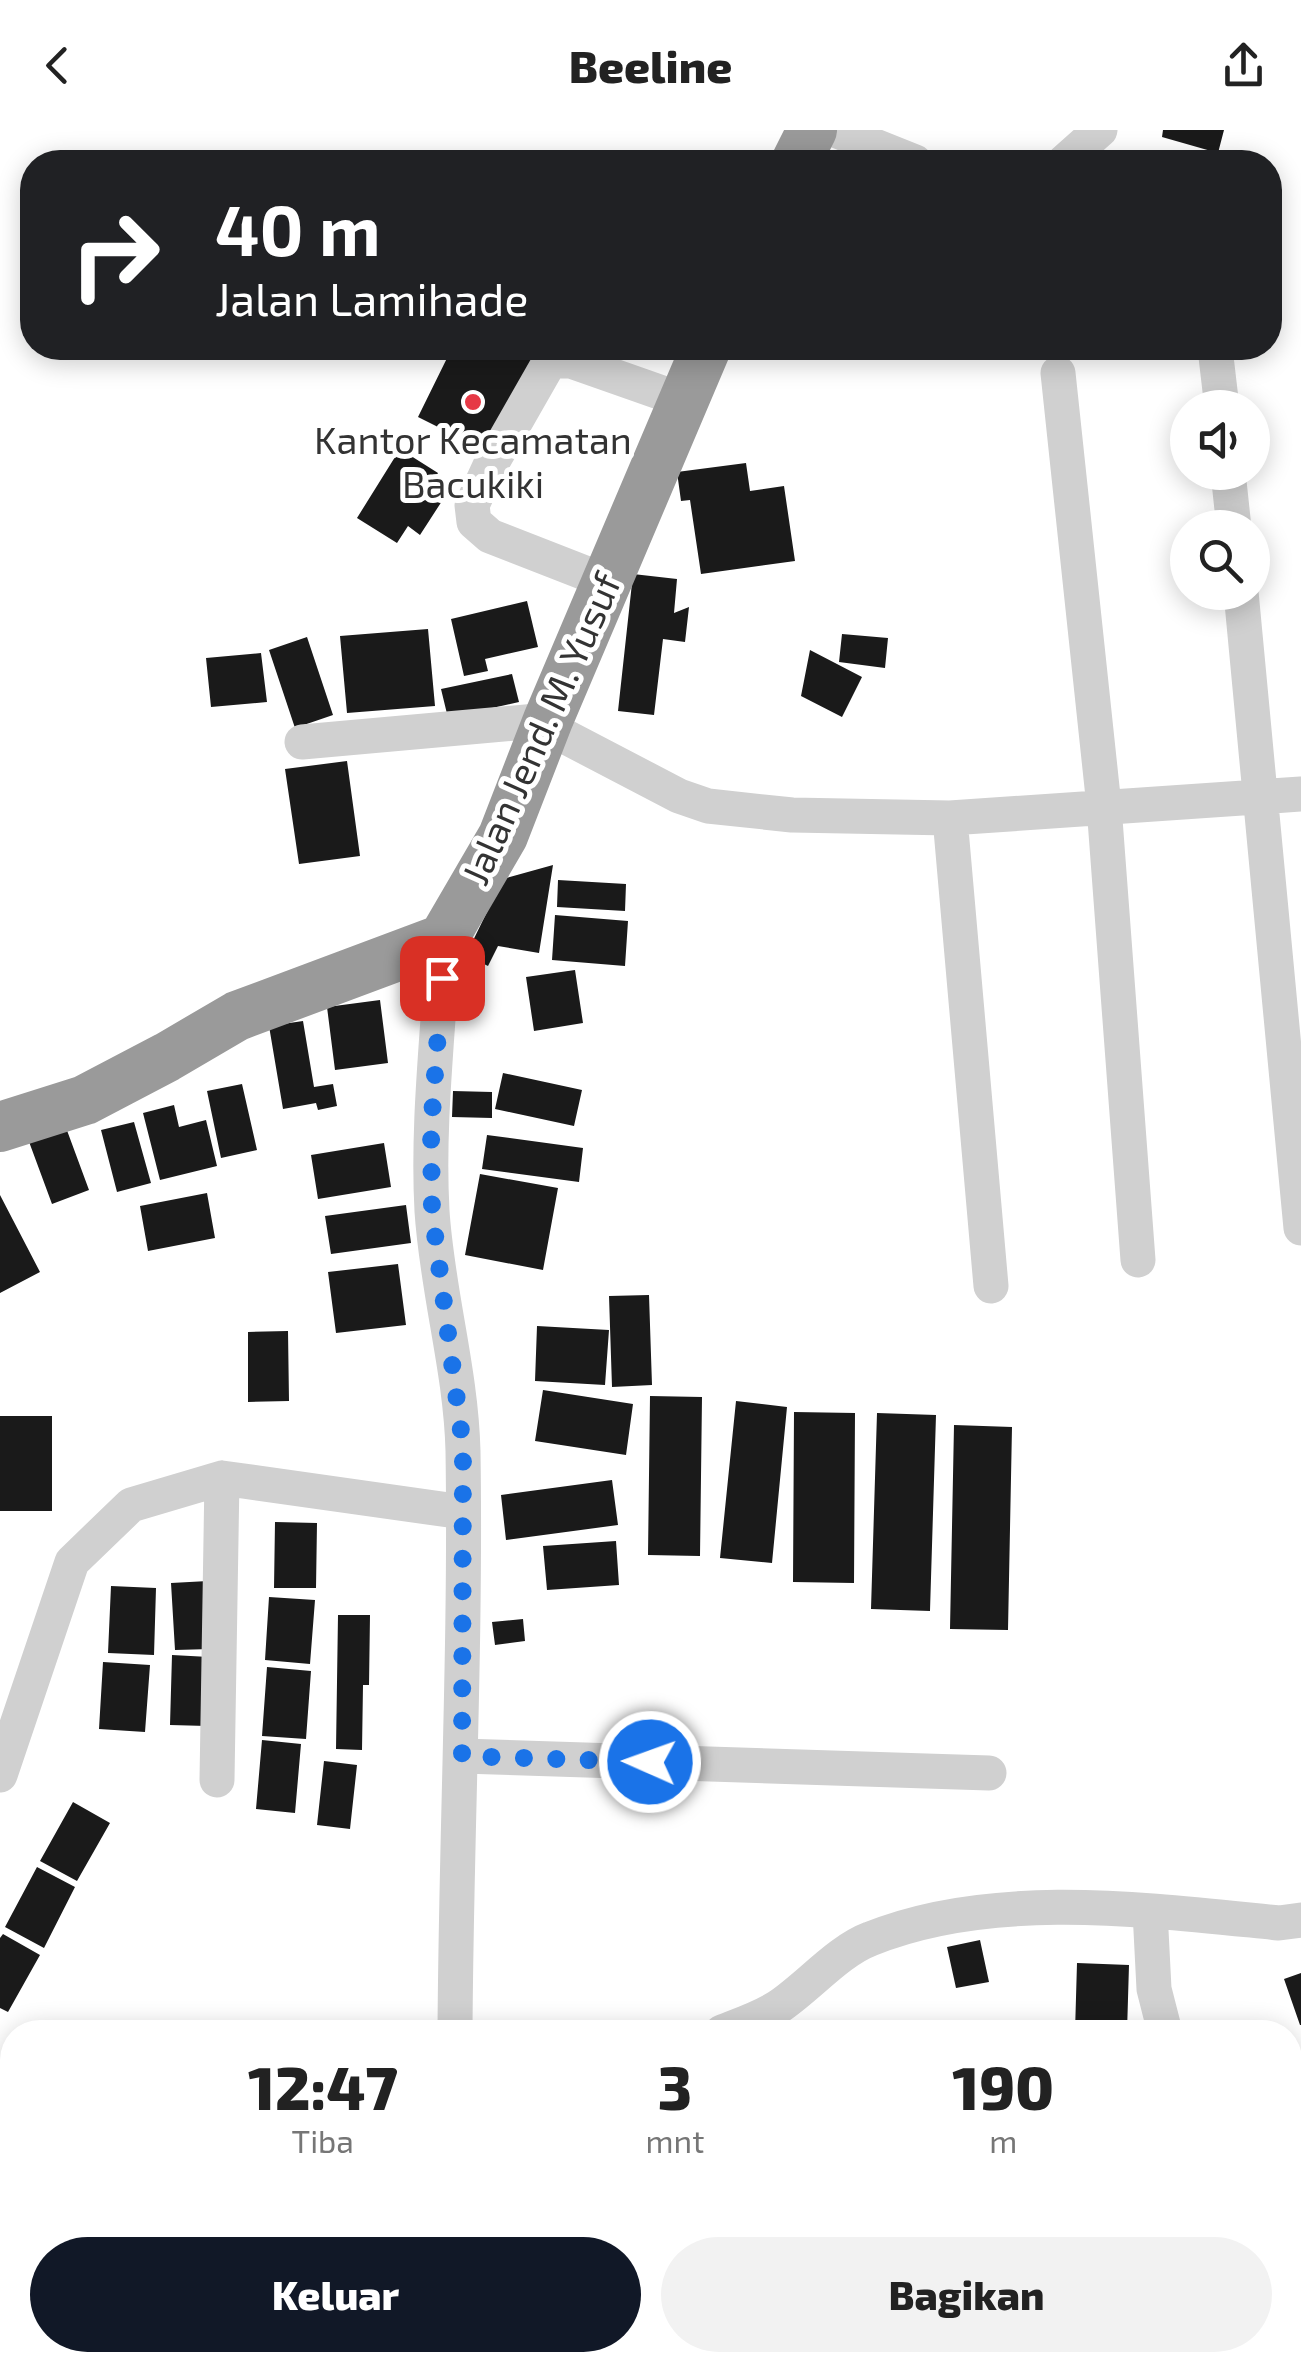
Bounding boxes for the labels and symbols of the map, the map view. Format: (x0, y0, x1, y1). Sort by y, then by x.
marker: Kantor Kecamatan Bacukiki (462, 391, 484, 413)
place label: Kantor Kecamatan Bacukiki (314, 416, 632, 506)
street label: Jalan Jend. M. Yusuf (451, 564, 630, 891)
pin (400, 936, 485, 1021)
position arrow (598, 1710, 702, 1814)

